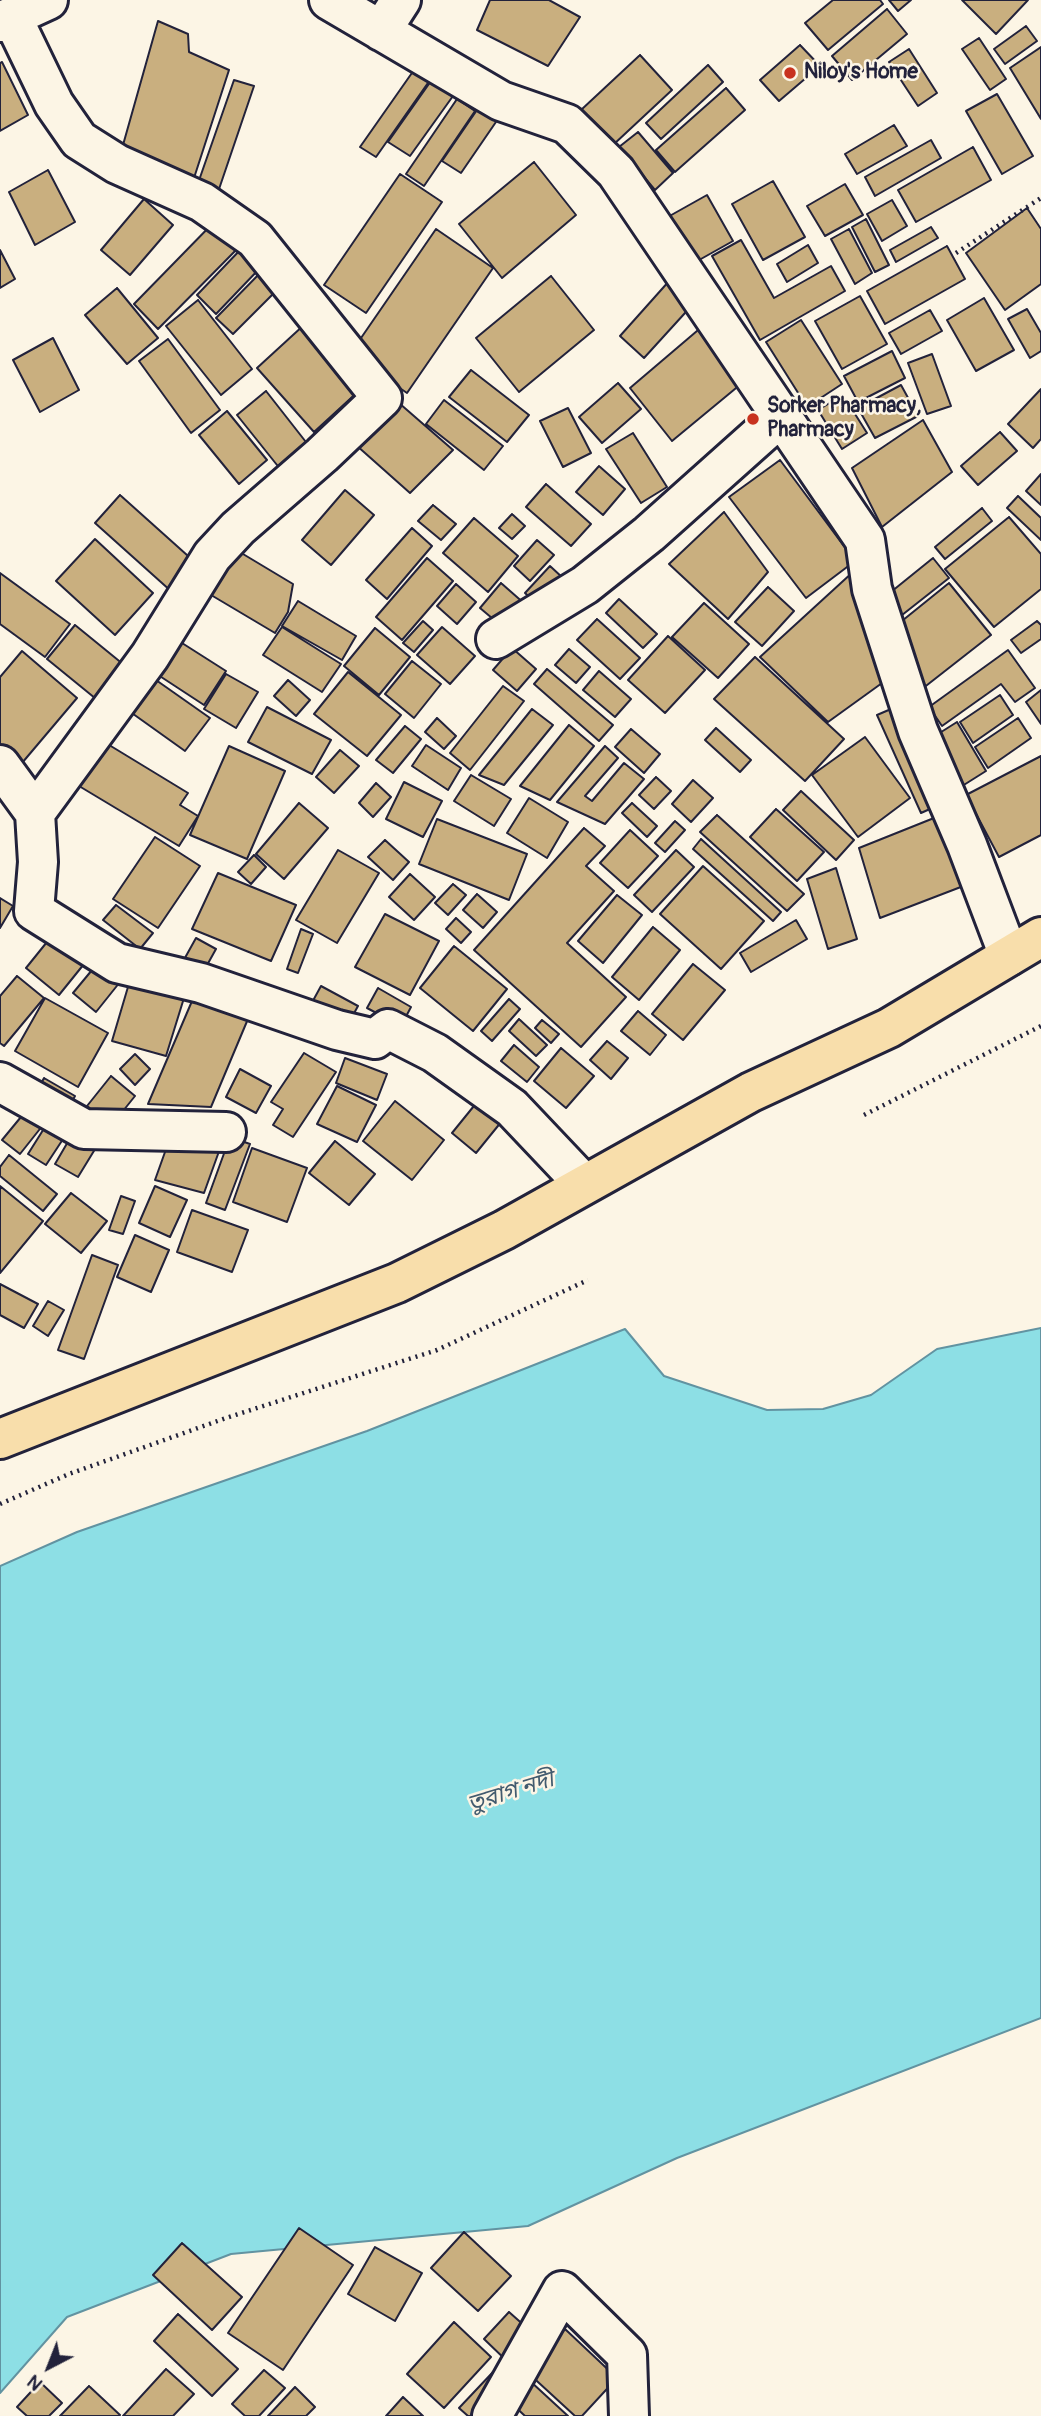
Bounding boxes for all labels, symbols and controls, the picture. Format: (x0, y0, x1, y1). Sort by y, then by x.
place label: Niloy's Home (804, 60, 918, 86)
marker: Niloy's Home (782, 65, 798, 81)
place label: Sorker Pharmacy, Pharmacy (767, 394, 921, 444)
marker: Sorker Pharmacy, Pharmacy (745, 411, 761, 427)
water label: তুরাগ নদী (465, 1767, 557, 1819)
north arrow (14, 2332, 84, 2402)
text: N (22, 2369, 48, 2396)

